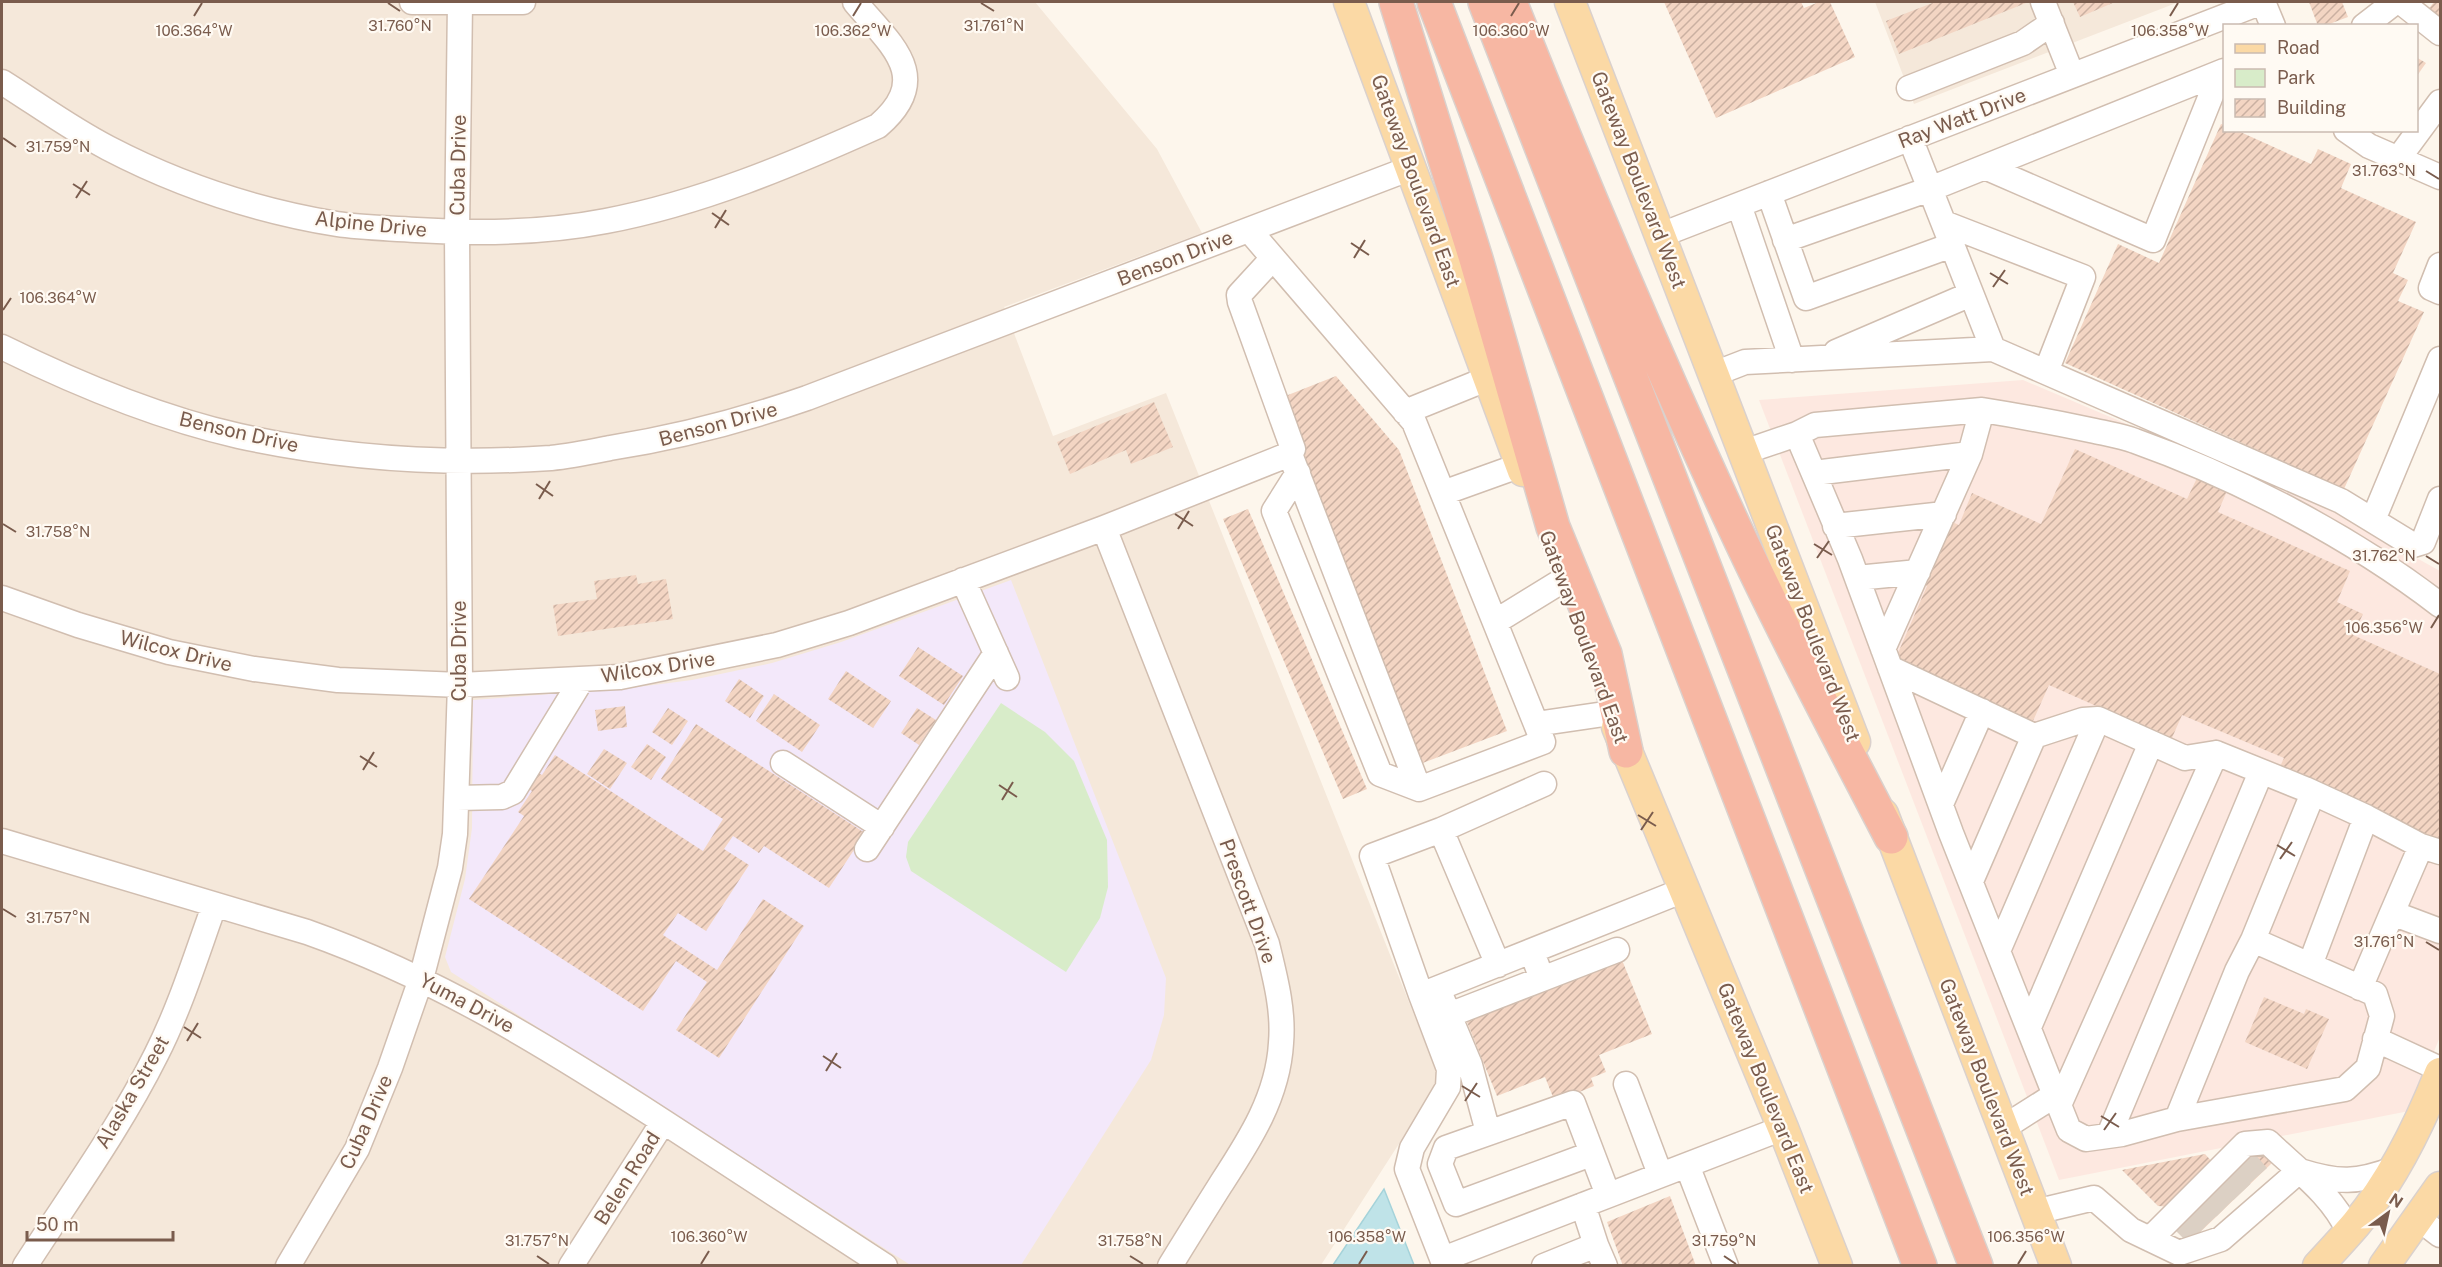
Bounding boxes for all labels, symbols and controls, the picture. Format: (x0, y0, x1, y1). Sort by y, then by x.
text: 31.760°N (368, 17, 432, 34)
text: 31.761°N (964, 17, 1024, 34)
text: 106.364°W (155, 22, 233, 39)
text: 106.362°W (815, 22, 891, 39)
text: 106.360°W (1473, 22, 1549, 39)
text: 106.358°W (2131, 22, 2209, 39)
legend (2223, 24, 2418, 132)
text: Road (2277, 37, 2320, 58)
text: Park (2277, 67, 2315, 88)
street label: Gateway Boulevard West (1586, 68, 1692, 292)
street label: Gateway Boulevard East (1366, 71, 1466, 291)
street label: Ray Watt Drive (1895, 83, 2029, 153)
text: Building (2277, 97, 2346, 118)
street label: Cuba Drive (445, 114, 471, 216)
text: 31.759°N (26, 138, 90, 155)
text: 31.763°N (2352, 162, 2416, 179)
street label: Alpine Drive (314, 206, 428, 242)
street label: Benson Drive (1114, 225, 1236, 291)
text: 106.364°W (19, 289, 97, 306)
street label: Benson Drive (656, 397, 780, 451)
street label: Benson Drive (177, 407, 301, 457)
street label: Gateway Boulevard West (1760, 521, 1866, 745)
text: 31.758°N (26, 523, 90, 540)
street label: Gateway Boulevard East (1534, 527, 1634, 747)
text: 31.762°N (2352, 547, 2416, 564)
street label: Cuba Drive (447, 600, 471, 702)
text: 106.356°W (2345, 619, 2423, 636)
street label: Wilcox Drive (117, 625, 235, 677)
street label: Wilcox Drive (599, 646, 717, 688)
street label: Prescott Drive (1214, 835, 1282, 967)
text: 31.757°N (26, 909, 90, 926)
text: 31.761°N (2354, 933, 2414, 950)
street label: Yuma Drive (415, 968, 519, 1038)
street label: Gateway Boulevard West (1934, 975, 2040, 1199)
street label: Gateway Boulevard East (1713, 979, 1819, 1197)
street label: Alaska Street (90, 1031, 174, 1153)
street label: Cuba Drive (334, 1071, 398, 1173)
street label: Belen Road (589, 1127, 665, 1229)
north arrow (2358, 1183, 2418, 1243)
text: N (2385, 1189, 2406, 1212)
scale bar (27, 1204, 172, 1242)
text: 50 m (36, 1214, 79, 1235)
text: 106.360°W (671, 1228, 747, 1245)
text: 106.358°W (1328, 1228, 1406, 1245)
text: 106.356°W (1987, 1228, 2065, 1245)
text: 31.757°N (505, 1232, 569, 1249)
text: 31.758°N (1098, 1232, 1162, 1249)
text: 31.759°N (1692, 1232, 1756, 1249)

